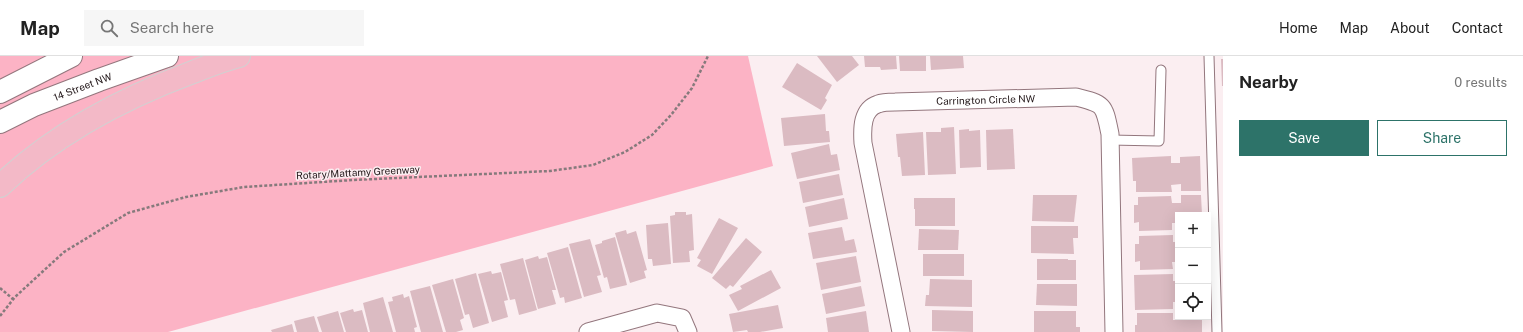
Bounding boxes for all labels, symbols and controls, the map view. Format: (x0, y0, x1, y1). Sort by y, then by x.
search box (84, 10, 364, 46)
text: Map (20, 17, 60, 39)
icon: search (98, 17, 120, 39)
text: Search here (130, 19, 214, 36)
text: Home (1279, 20, 1318, 36)
text: Map (1340, 20, 1368, 36)
text: About (1390, 20, 1430, 36)
text: Contact (1452, 20, 1503, 36)
street label: 14 Street NW (52, 70, 114, 103)
text: Nearby (1239, 72, 1298, 92)
text: 0 results (1454, 75, 1507, 90)
street label: Carrington Circle NW (936, 92, 1036, 107)
button: Save (1239, 120, 1369, 156)
button: Share (1377, 120, 1507, 156)
street label: Rotary/Mattamy Greenway (296, 163, 421, 181)
map controls (1175, 212, 1211, 320)
button: + (1175, 212, 1211, 248)
button: − (1175, 248, 1211, 284)
button: locate (1175, 284, 1211, 320)

